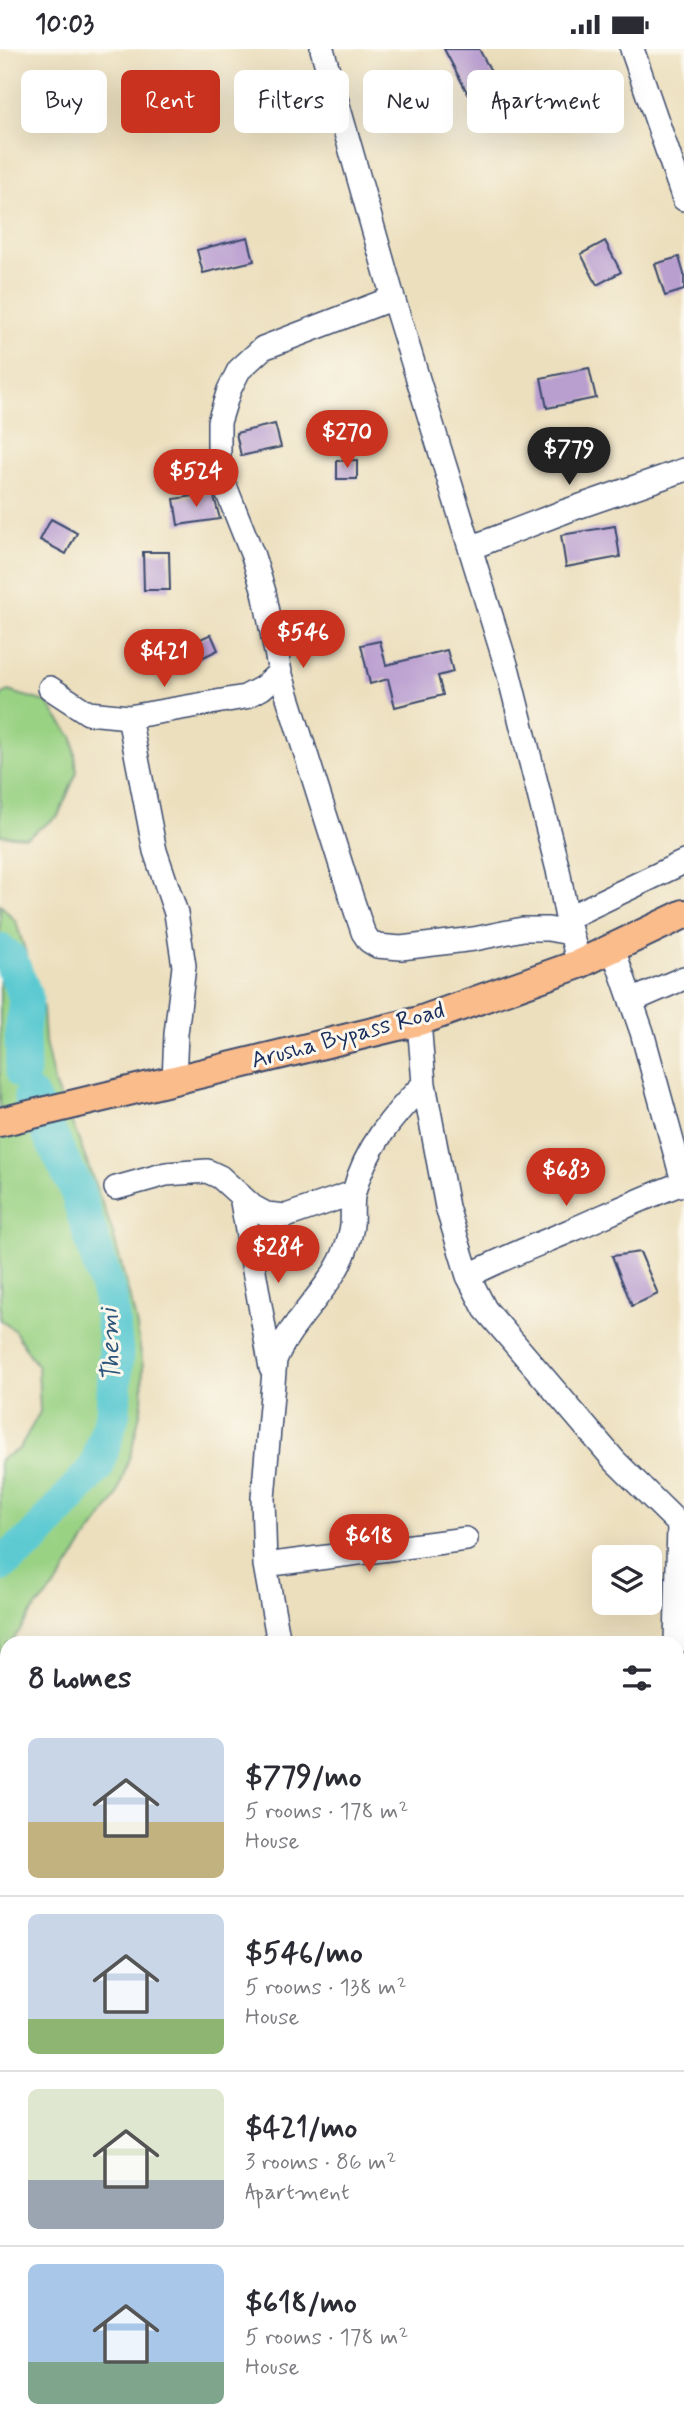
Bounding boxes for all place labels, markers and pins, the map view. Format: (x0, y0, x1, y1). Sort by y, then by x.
pin: $270 (306, 411, 388, 470)
pin: $779 (528, 427, 610, 487)
pin: $524 (155, 449, 237, 509)
pin: $546 (262, 611, 344, 670)
pin: $421 (123, 629, 205, 689)
pin: $683 (525, 1149, 607, 1208)
pin: $284 (237, 1225, 319, 1285)
pin: $618 (328, 1515, 410, 1574)

